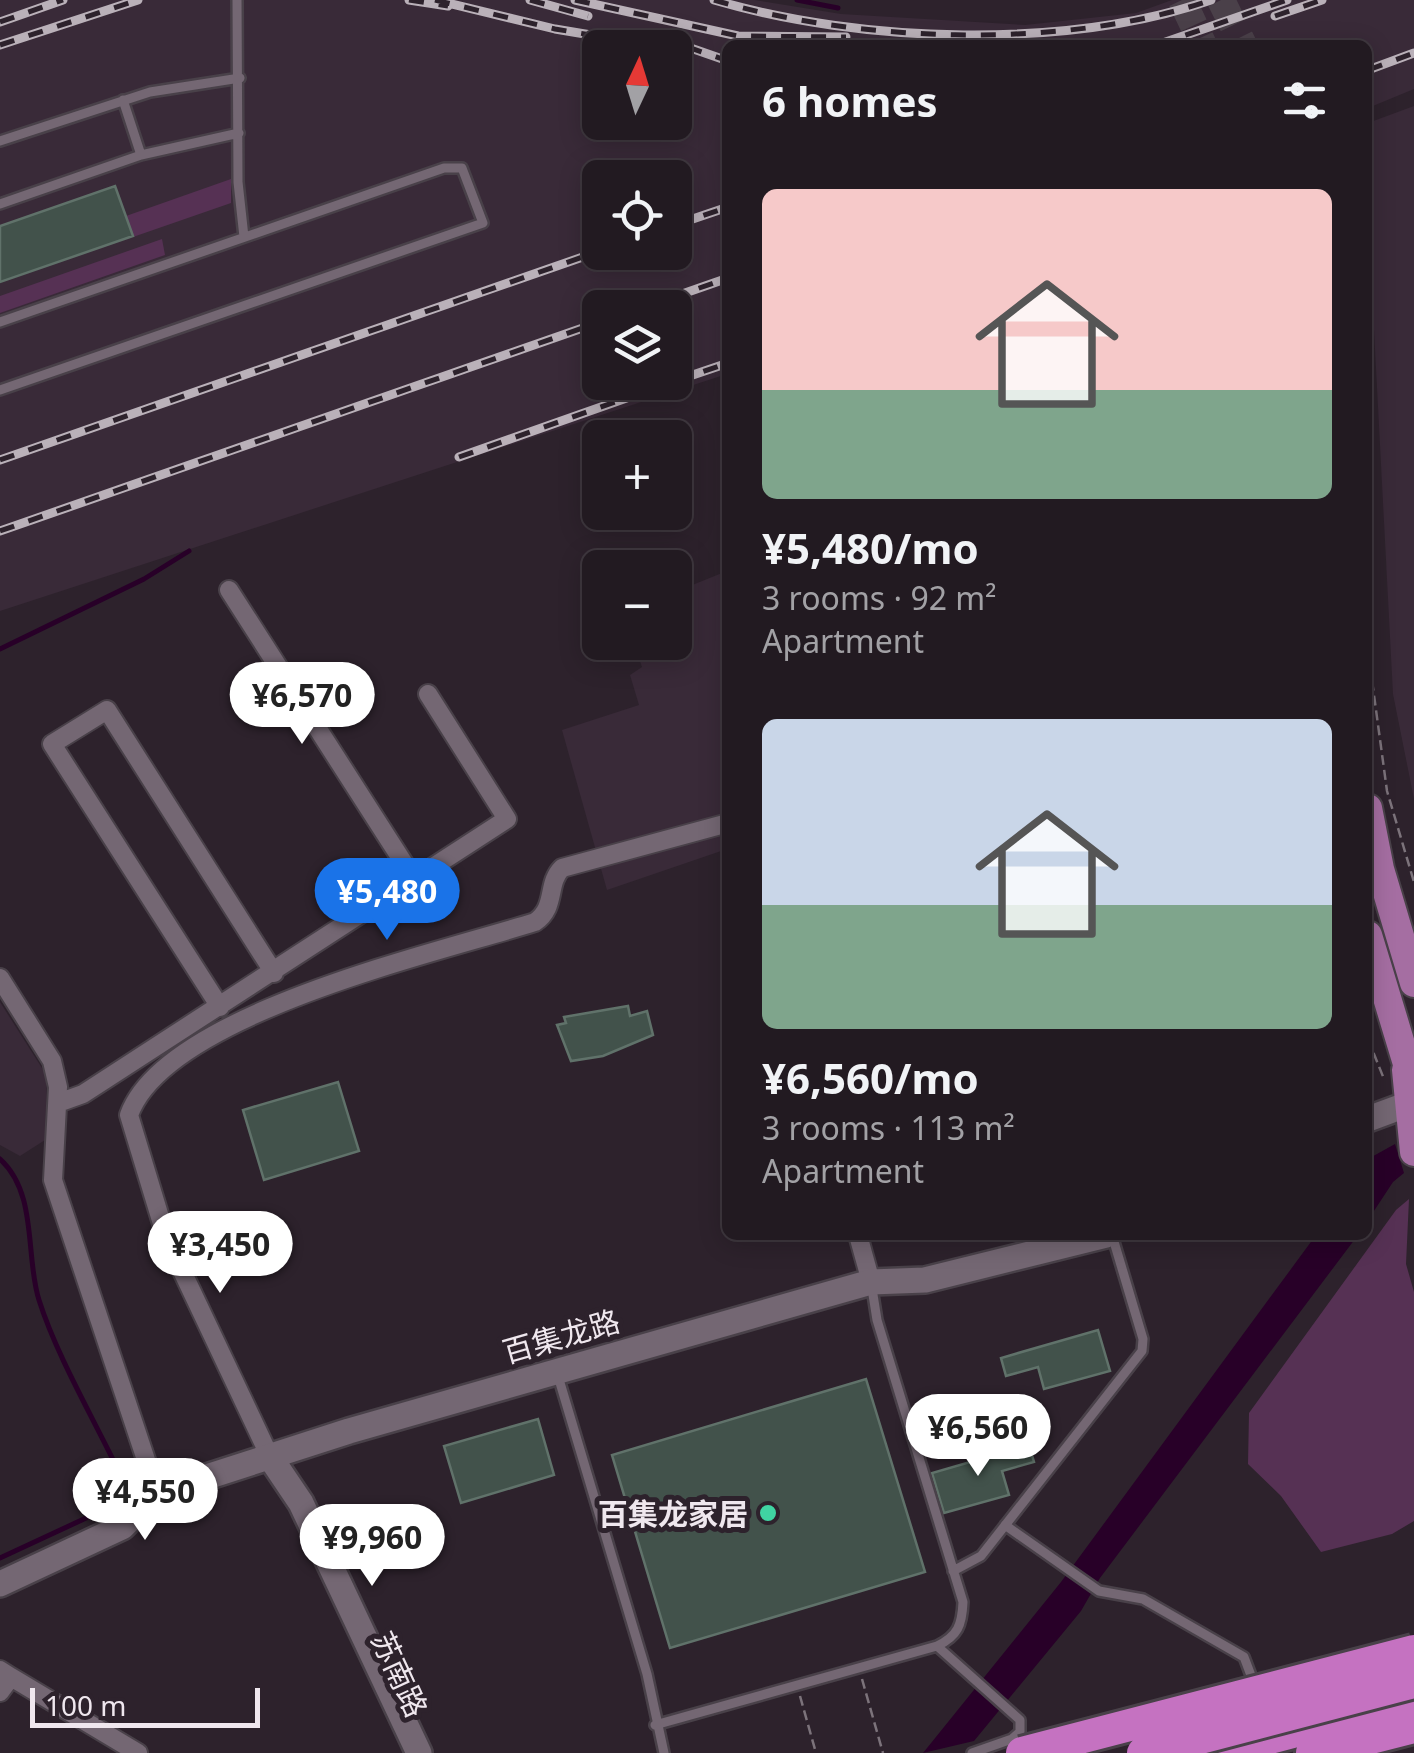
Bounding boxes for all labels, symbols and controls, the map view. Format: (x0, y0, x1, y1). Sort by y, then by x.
north arrow (582, 30, 692, 140)
map controls (582, 30, 692, 660)
text: 6 homes (762, 72, 938, 129)
icon: filters (1277, 73, 1332, 128)
button: locate (582, 160, 692, 270)
icon: home (957, 254, 1137, 434)
button: layers (582, 290, 692, 400)
button: + (582, 420, 692, 530)
text: ¥5,480/mo (762, 519, 979, 576)
button: − (582, 550, 692, 660)
text: 3 rooms · 92 m² (762, 576, 996, 619)
text: Apartment (762, 619, 924, 662)
pin: ¥6,570 (221, 662, 383, 747)
text: ¥6,570 (252, 673, 352, 716)
icon: home (957, 784, 1137, 964)
pin: ¥5,480 (306, 858, 468, 943)
text: ¥5,480 (337, 869, 437, 912)
text: ¥6,560/mo (762, 1049, 979, 1106)
text: 3 rooms · 113 m² (762, 1106, 1015, 1149)
text: Apartment (762, 1149, 924, 1192)
pin: ¥3,450 (139, 1211, 301, 1296)
text: ¥3,450 (170, 1222, 270, 1265)
street label: 百集龙路 (498, 1300, 624, 1372)
pin: ¥6,560 (897, 1394, 1059, 1479)
text: ¥6,560 (928, 1405, 1028, 1448)
pin: ¥4,550 (64, 1458, 226, 1543)
text: ¥4,550 (95, 1469, 195, 1512)
place label: 百集龙家居 (598, 1493, 748, 1534)
marker: 百集龙家居 (757, 1502, 779, 1524)
pin: ¥9,960 (291, 1504, 453, 1589)
text: ¥9,960 (322, 1515, 422, 1558)
street label: 苏南路 (362, 1625, 438, 1723)
scale bar (30, 1683, 260, 1728)
text: 100 m (45, 1686, 127, 1724)

